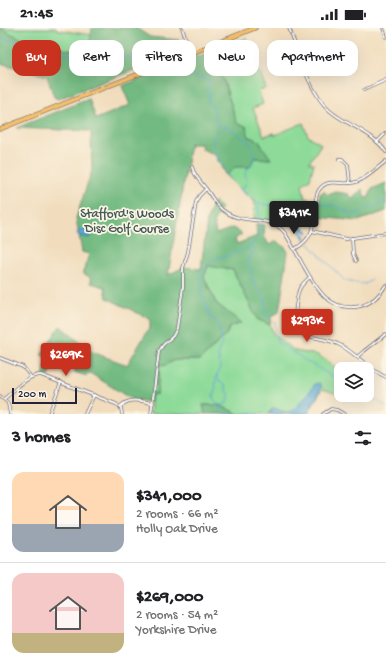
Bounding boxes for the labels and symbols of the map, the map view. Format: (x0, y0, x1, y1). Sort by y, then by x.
pin: $341K (266, 201, 322, 235)
park label: Stafford's Woods Disc Golf Course (80, 207, 175, 237)
pin: $293K (279, 309, 335, 343)
pin: $269K (38, 343, 94, 377)
scale bar (12, 386, 77, 405)

